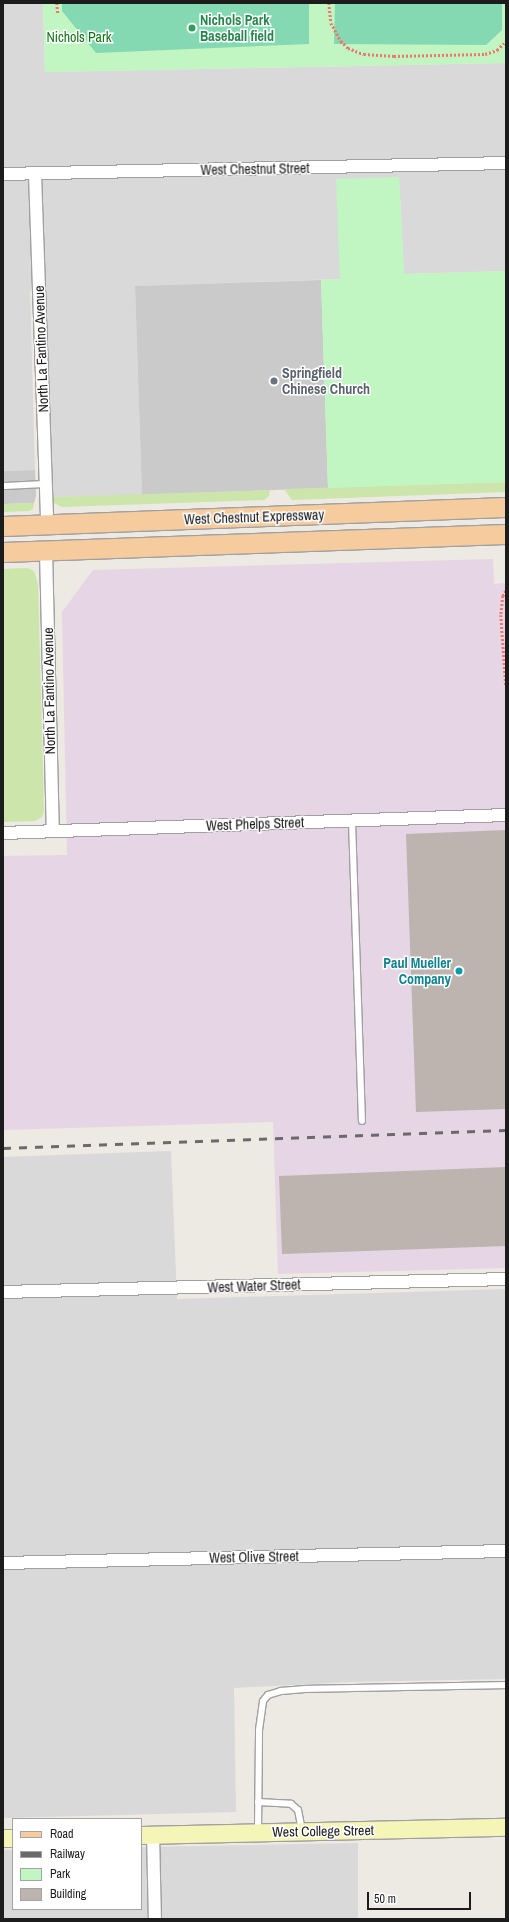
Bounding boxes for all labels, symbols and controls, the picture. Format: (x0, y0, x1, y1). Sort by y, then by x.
place label: Nichols Park Baseball field (200, 12, 274, 44)
marker: Nichols Park Baseball field (187, 23, 197, 33)
park label: Nichols Park (46, 29, 112, 45)
street label: West Chestnut Street (200, 160, 310, 178)
street label: North La Fantino Avenue (30, 285, 52, 413)
place label: Springfield Chinese Church (282, 365, 370, 398)
marker: Springfield Chinese Church (269, 376, 279, 386)
street label: West Chestnut Expressway (184, 506, 324, 528)
street label: North La Fantino Avenue (39, 627, 59, 755)
street label: West Phelps Street (206, 814, 304, 834)
place label: Paul Mueller Company (383, 955, 451, 988)
marker: Paul Mueller Company (454, 966, 464, 976)
street label: West Water Street (207, 1276, 301, 1296)
street label: West Olive Street (209, 1548, 299, 1566)
legend (12, 1818, 142, 1910)
street label: West College Street (272, 1822, 374, 1840)
text: Road (50, 1826, 74, 1842)
text: Railway (50, 1846, 85, 1862)
text: Park (50, 1866, 70, 1882)
scale bar (369, 1884, 473, 1910)
text: Building (50, 1886, 86, 1902)
text: 50 m (374, 1891, 396, 1907)

